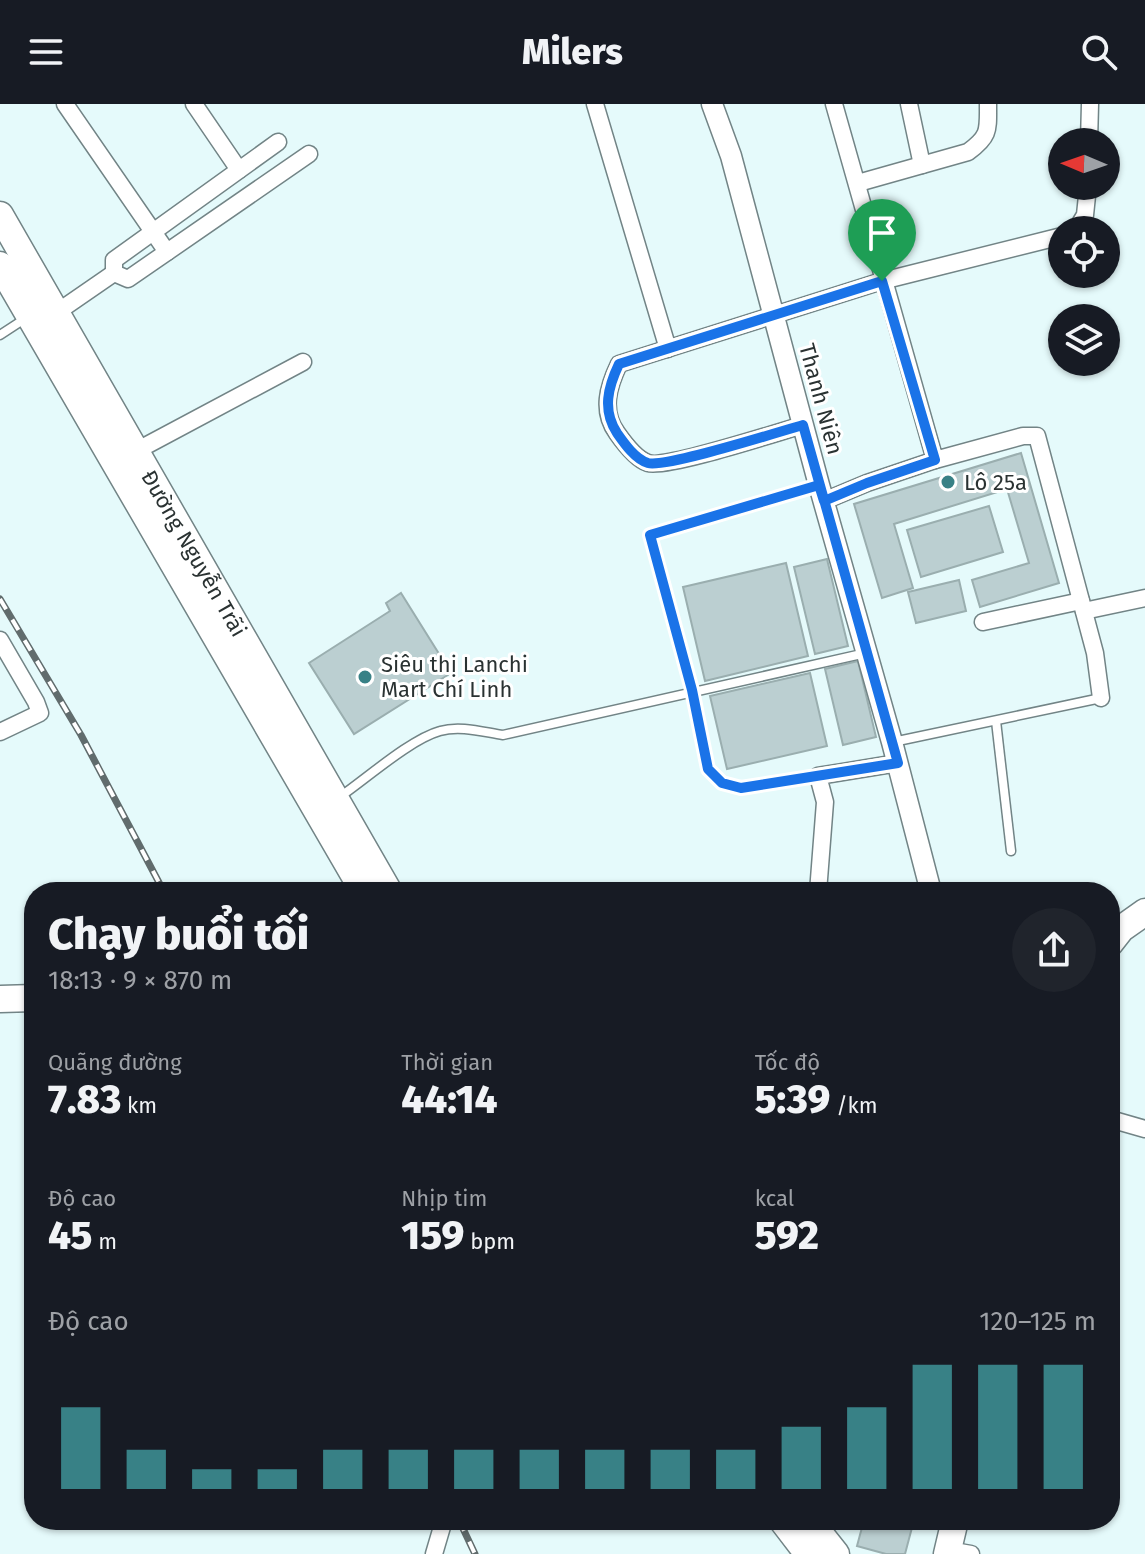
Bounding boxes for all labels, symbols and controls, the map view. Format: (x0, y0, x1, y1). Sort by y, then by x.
icon: menu (24, 30, 68, 74)
text: Milers (522, 30, 623, 74)
icon: search (1077, 30, 1121, 74)
north arrow (1048, 128, 1120, 200)
map controls (1048, 128, 1120, 376)
pin (848, 199, 916, 281)
icon: arrive (860, 211, 904, 255)
button: locate (1048, 216, 1120, 288)
button: layers (1048, 304, 1120, 376)
street label: Thanh Niên (793, 340, 849, 458)
street label: Đường Nguyễn Trãi (136, 465, 253, 641)
place label: Lô 25a (964, 469, 1027, 496)
marker: Lô 25a (939, 473, 957, 491)
place label: Siêu thị Lanchi Mart Chí Linh (381, 651, 528, 703)
marker: Siêu thị Lanchi Mart Chí Linh (356, 668, 374, 686)
text: Chạy buổi tối (48, 908, 309, 961)
button: share (1012, 908, 1096, 992)
text: 18:13 · 9 × 870 m (48, 965, 232, 996)
text: Quãng đường (48, 1049, 182, 1076)
text: Thời gian (401, 1049, 493, 1076)
text: Tốc độ (755, 1049, 820, 1076)
text: 7.83 (48, 1076, 121, 1124)
text: 44:14 (401, 1076, 498, 1124)
text: 5:39 (755, 1076, 830, 1124)
text: km (121, 1092, 157, 1119)
text: /km (830, 1092, 878, 1119)
text: Độ cao (48, 1185, 116, 1212)
text: Nhịp tim (401, 1185, 487, 1212)
text: kcal (755, 1185, 794, 1212)
text: 45 (48, 1212, 92, 1260)
text: 159 (401, 1212, 464, 1260)
text: 592 (755, 1212, 819, 1260)
text: m (92, 1228, 117, 1255)
text: bpm (464, 1228, 515, 1255)
text: Độ cao (48, 1306, 129, 1337)
text: 120–125 m (979, 1306, 1096, 1337)

